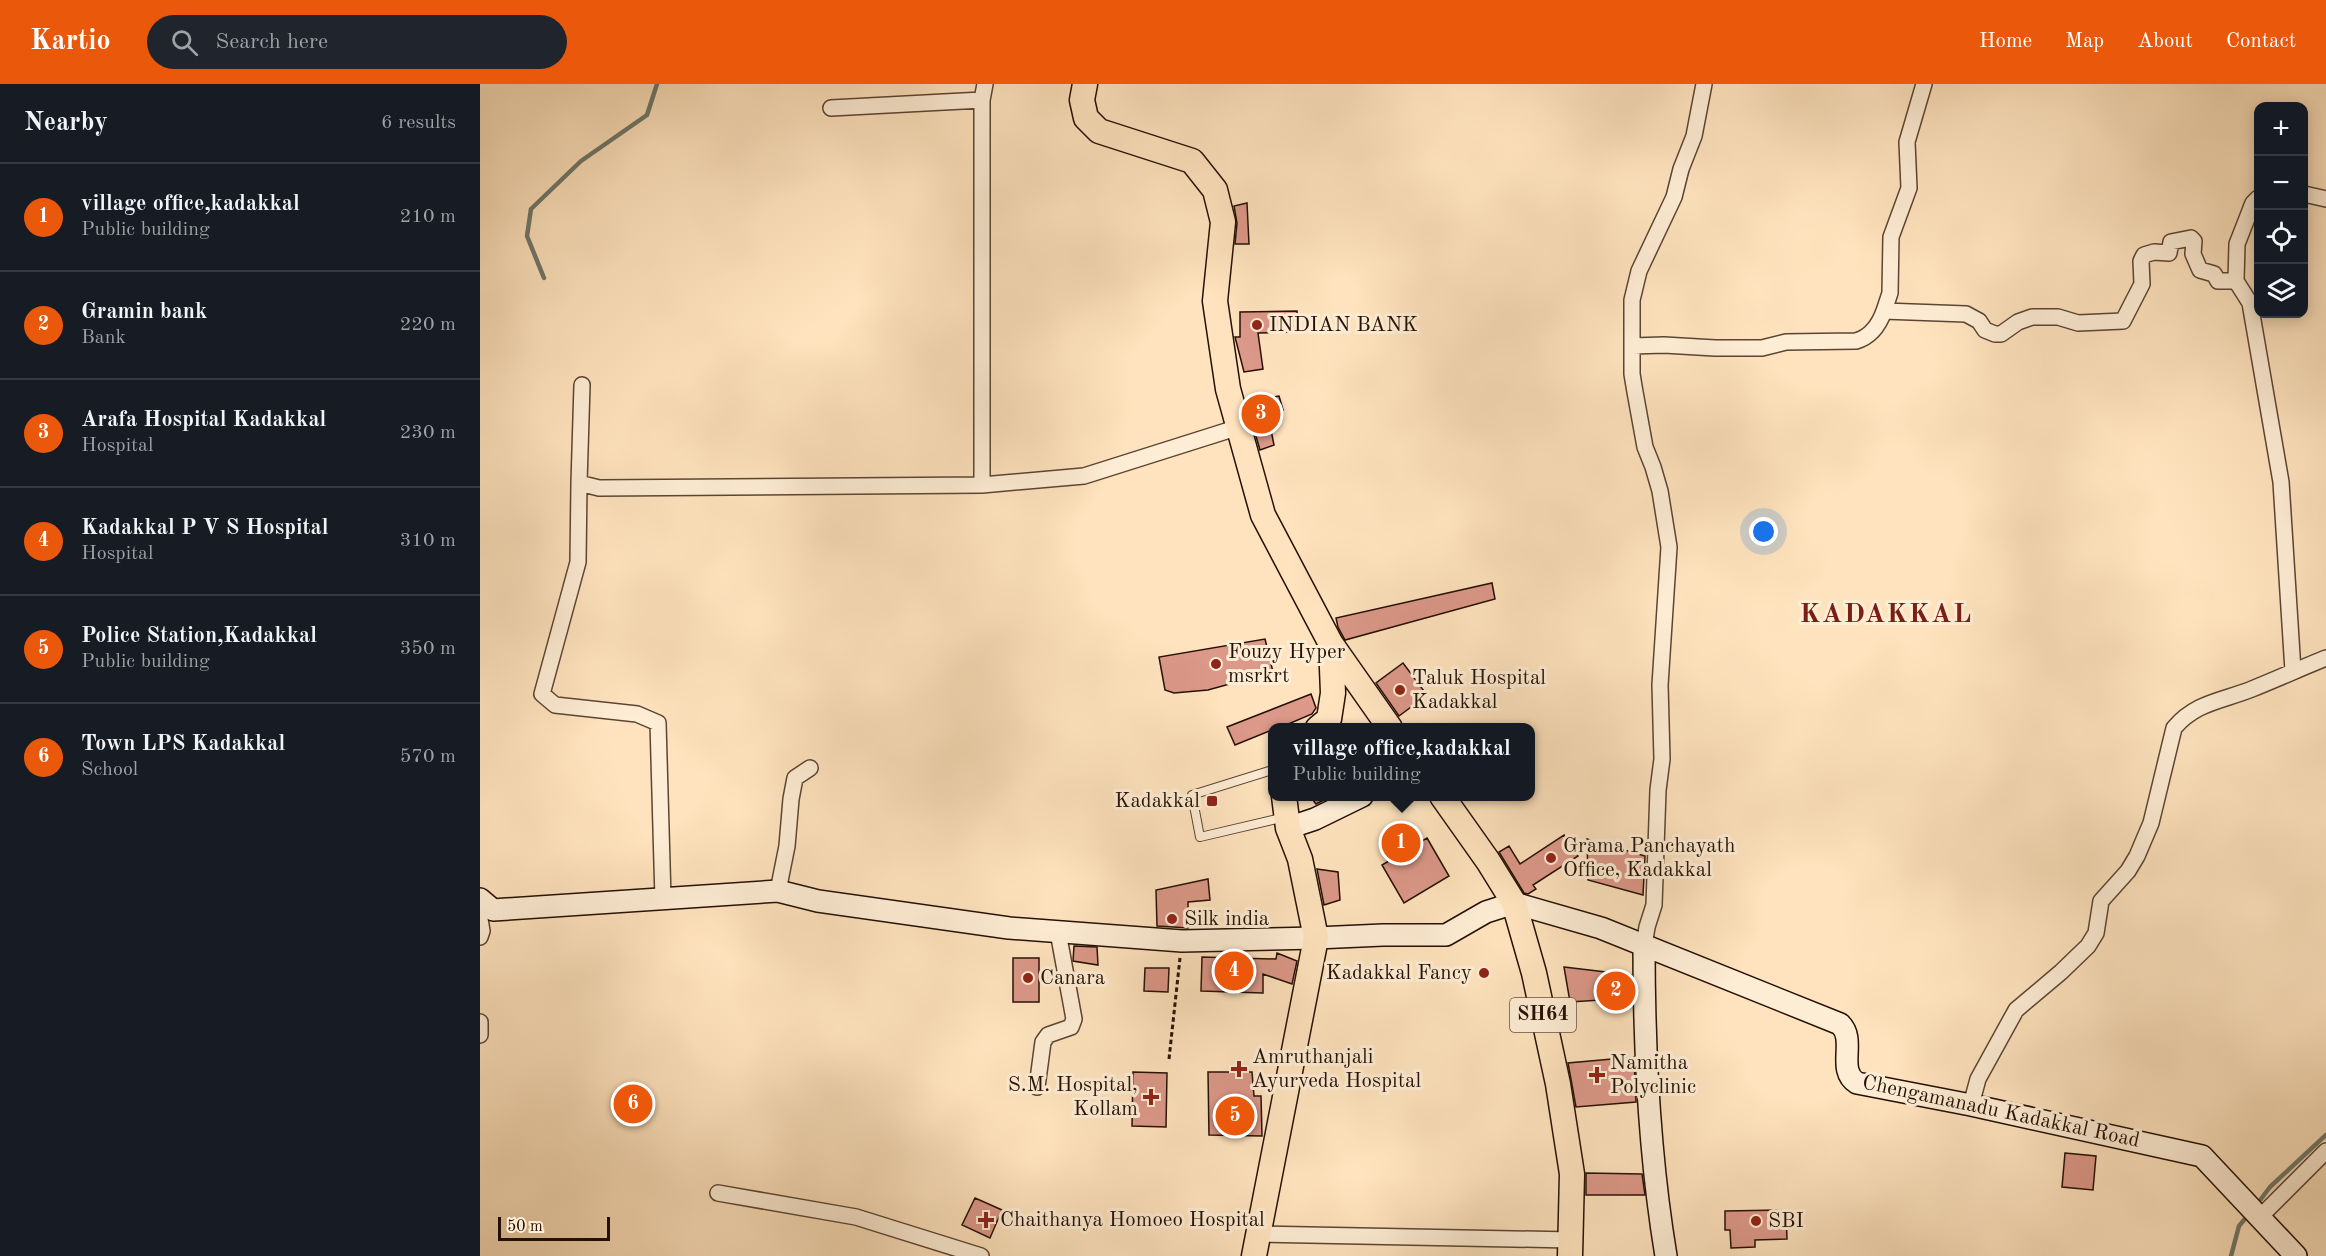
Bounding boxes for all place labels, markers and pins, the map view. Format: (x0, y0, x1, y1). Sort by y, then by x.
place label: INDIAN BANK (1269, 315, 1418, 336)
marker: INDIAN BANK (1250, 318, 1264, 332)
pin: 3 (1242, 392, 1280, 436)
place label: Fouzy Hyper msrkrt (1228, 642, 1346, 687)
marker: Fouzy Hyper msrkrt (1209, 657, 1223, 671)
place label: Taluk Hospital Kadakkal (1412, 668, 1546, 713)
marker: Taluk Hospital Kadakkal (1393, 683, 1407, 697)
place label: Kadakkal (1115, 791, 1200, 812)
marker: Kadakkal (1205, 794, 1219, 808)
pin: 1 (1382, 820, 1420, 866)
place label: Grama Panchayath Office, Kadakkal (1563, 836, 1735, 881)
marker: Grama Panchayath Office, Kadakkal (1544, 851, 1558, 865)
place label: Silk india (1184, 909, 1269, 930)
marker: Silk india (1165, 912, 1179, 926)
pin: 4 (1214, 948, 1254, 994)
place label: Kadakkal Fancy (1326, 963, 1472, 984)
marker: Kadakkal Fancy (1477, 966, 1491, 980)
place label: Canara (1040, 968, 1105, 989)
pin: 2 (1596, 968, 1636, 1014)
marker: Canara (1021, 971, 1035, 985)
place label: Amruthanjali Ayurveda Hospital (1252, 1047, 1421, 1092)
place label: Namitha Polyclinic (1610, 1053, 1696, 1098)
marker: Amruthanjali Ayurveda Hospital (1230, 1060, 1248, 1078)
marker: Namitha Polyclinic (1588, 1066, 1606, 1084)
place label: S.M. Hospital, Kollam (1008, 1075, 1138, 1120)
pin: 6 (614, 1082, 652, 1126)
marker: S.M. Hospital, Kollam (1142, 1088, 1160, 1106)
pin: 5 (1216, 1094, 1254, 1138)
place label: Chaithanya Homoeo Hospital (1000, 1210, 1265, 1231)
marker: Chaithanya Homoeo Hospital (977, 1211, 995, 1229)
place label: SBI (1768, 1211, 1804, 1232)
marker: SBI (1749, 1214, 1763, 1228)

